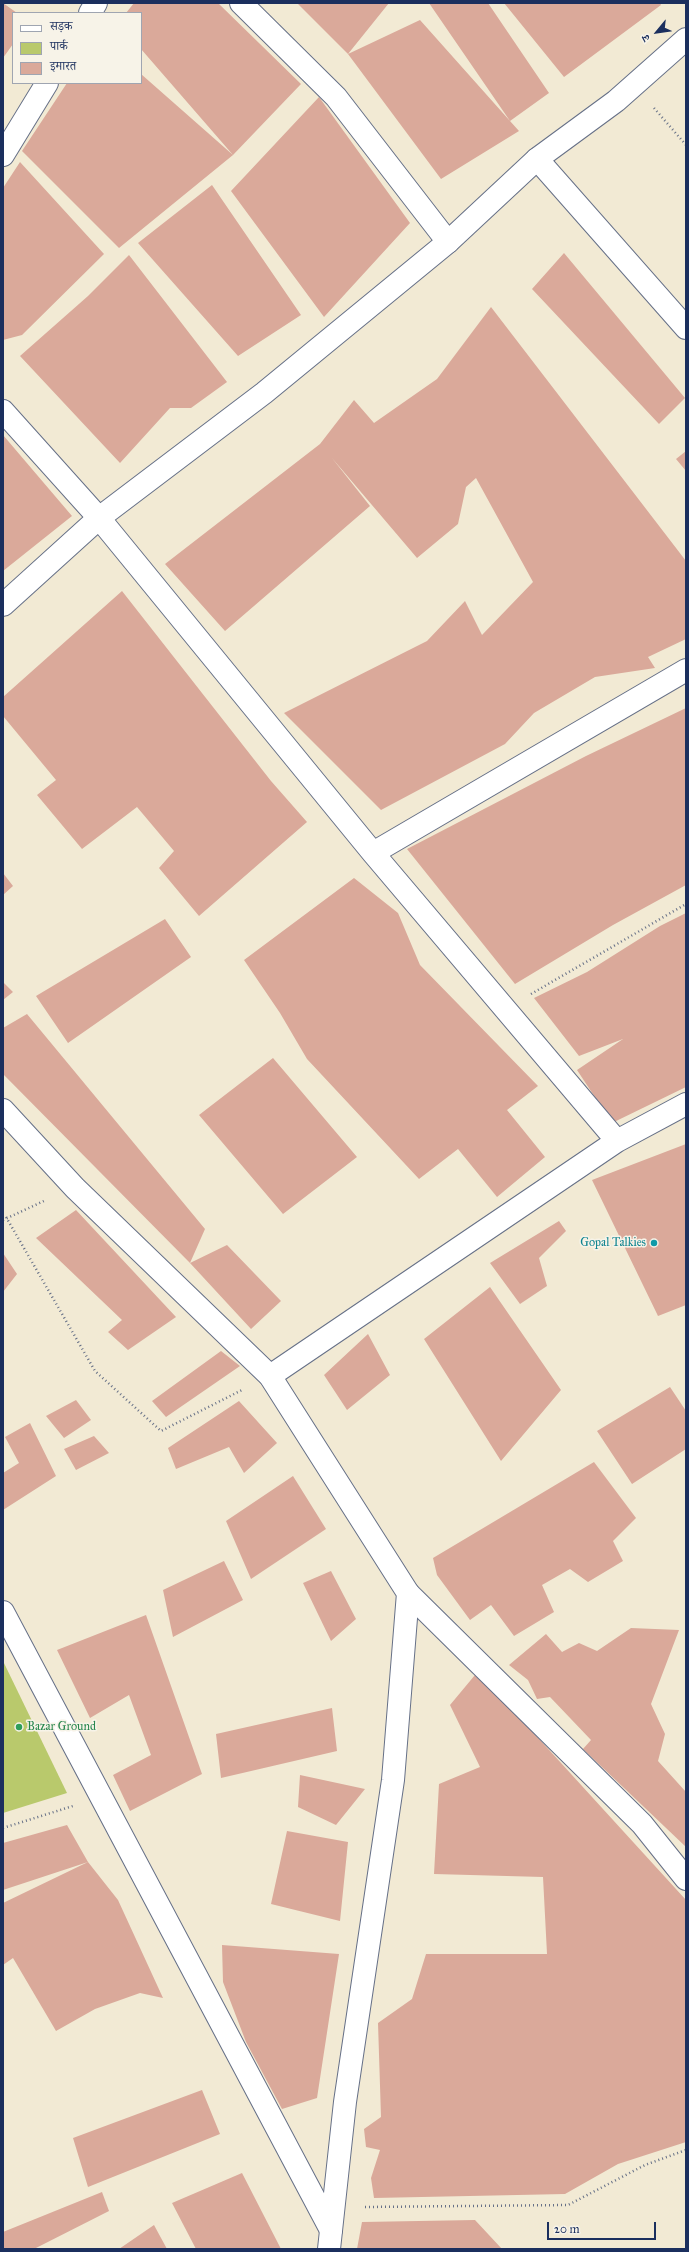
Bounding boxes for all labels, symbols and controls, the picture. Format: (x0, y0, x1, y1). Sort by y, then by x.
legend (12, 12, 142, 84)
north arrow (637, 12, 677, 52)
text: सड़क (50, 19, 73, 33)
text: उ (639, 32, 653, 44)
text: पार्क (50, 39, 68, 53)
text: इमारत (50, 59, 76, 73)
place label: Gopal Talkies (580, 1236, 646, 1250)
marker: Gopal Talkies (649, 1238, 659, 1248)
place label: Bazar Ground (27, 1720, 96, 1734)
marker: Bazar Ground (14, 1722, 24, 1732)
scale bar (549, 2214, 658, 2240)
text: 20 m (554, 2222, 580, 2236)

